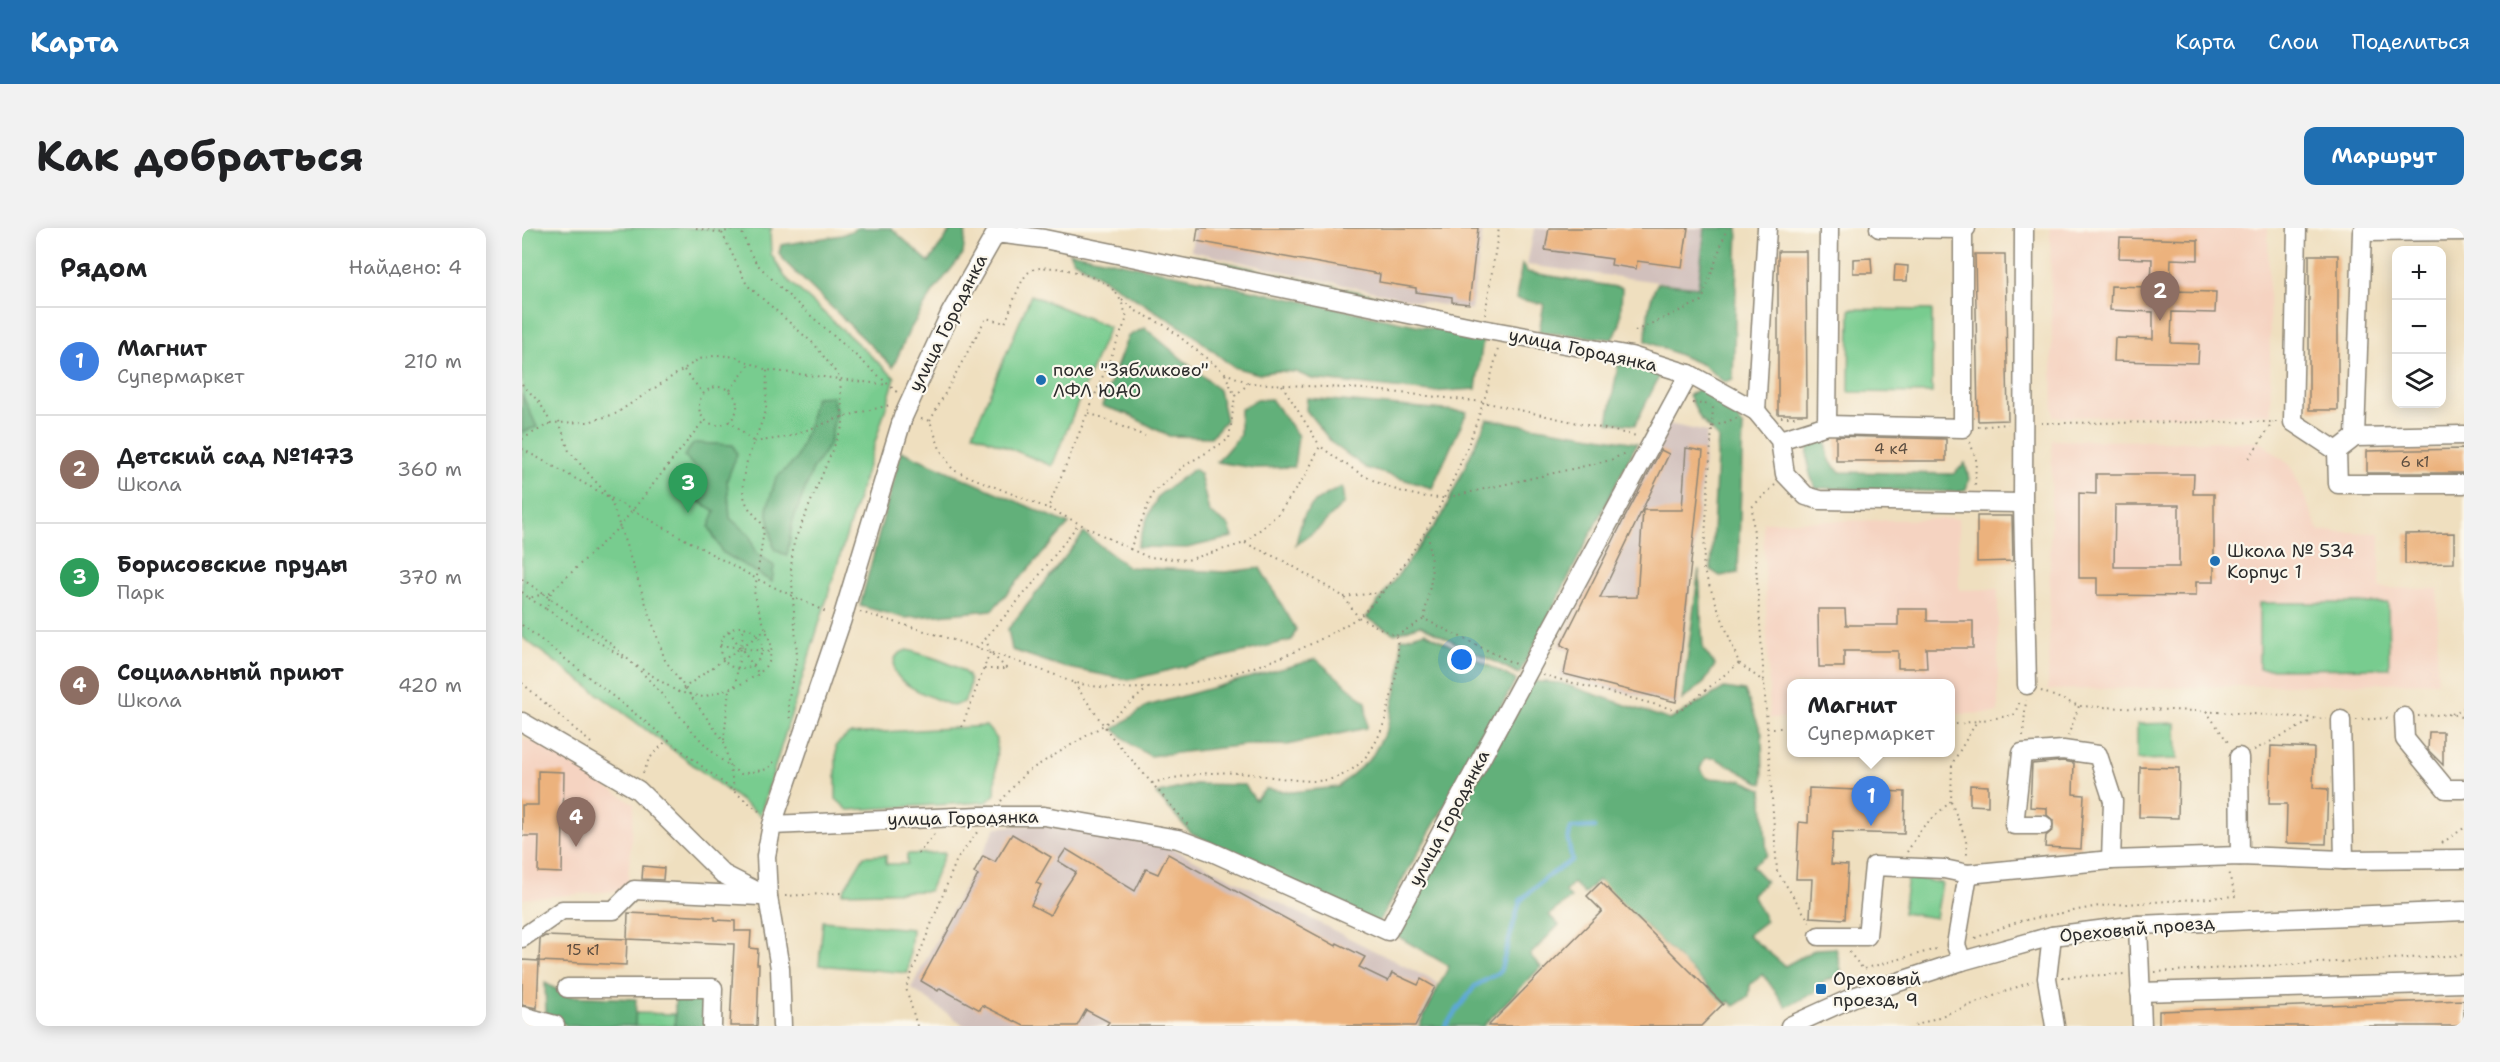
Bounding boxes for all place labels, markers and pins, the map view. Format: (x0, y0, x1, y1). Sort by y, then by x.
pin: 2 (2140, 272, 2180, 321)
place label: поле "Зябликово" ЛФЛ ЮАО (1053, 358, 1209, 403)
marker: поле "Зябликово" ЛФЛ ЮАО (1034, 373, 1048, 387)
pin: 3 (668, 464, 708, 513)
place label: Школа № 534 Корпус 1 (2227, 539, 2354, 584)
marker: Школа № 534 Корпус 1 (2208, 554, 2222, 568)
pin: 1 (1852, 776, 1890, 826)
pin: 4 (556, 798, 596, 847)
place label: Ореховый проезд, 9 (1833, 967, 1921, 1012)
marker: Ореховый проезд, 9 (1814, 982, 1828, 996)

